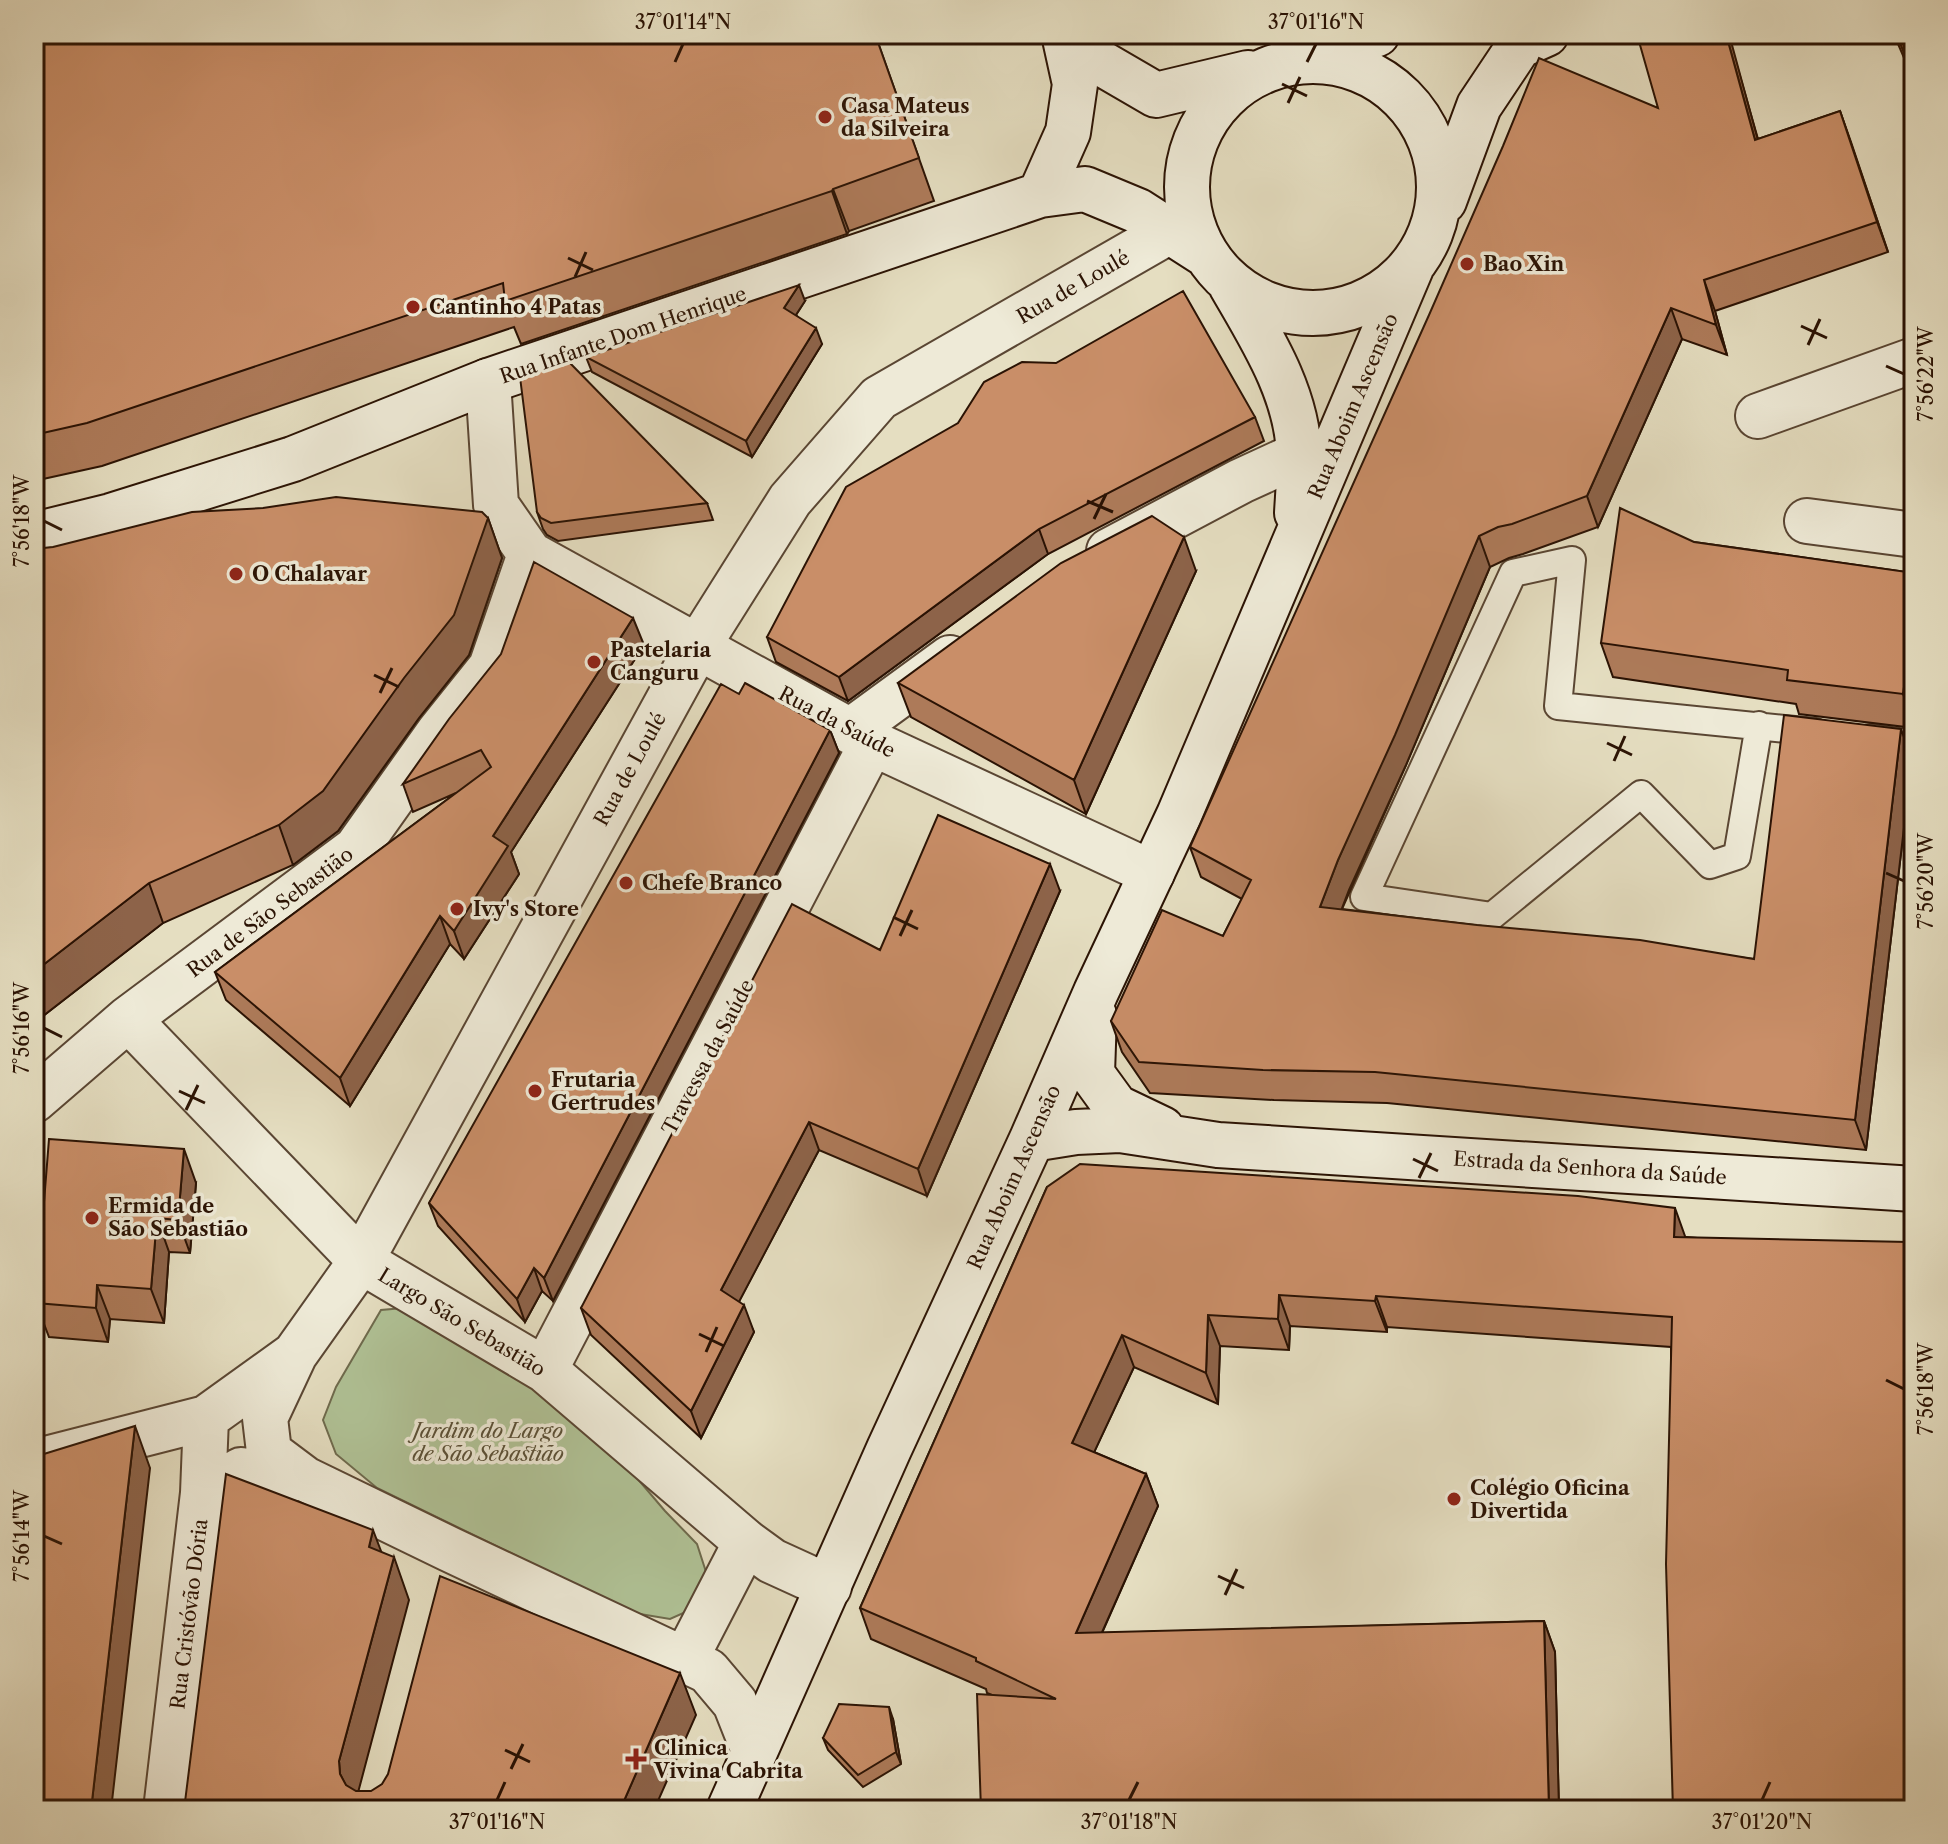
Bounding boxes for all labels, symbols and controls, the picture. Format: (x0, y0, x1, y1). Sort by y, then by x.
text: 37°01'14"N (635, 10, 731, 34)
text: 37°01'16"N (1268, 10, 1364, 34)
place label: Casa Mateus da Silveira (841, 94, 969, 141)
marker: Casa Mateus da Silveira (816, 108, 834, 126)
street label: Rua de Loulé (1012, 245, 1134, 329)
place label: Bao Xin (1483, 252, 1565, 276)
marker: Bao Xin (1458, 255, 1476, 273)
street label: Rua Infante Dom Henrique (496, 281, 750, 389)
place label: Cantinho 4 Patas (429, 295, 601, 319)
marker: Cantinho 4 Patas (404, 298, 422, 316)
street label: Rua Aboim Ascensão (1303, 310, 1403, 502)
text: 7°56'22"W (1914, 325, 1938, 422)
text: 7°56'18"W (10, 474, 34, 567)
place label: O Chalavar (252, 562, 367, 586)
marker: O Chalavar (227, 565, 245, 583)
place label: Pastelaria Canguru (610, 638, 712, 685)
marker: Pastelaria Canguru (585, 653, 603, 671)
street label: Rua da Saúde (775, 681, 899, 763)
street label: Rua de Loulé (589, 708, 671, 830)
text: 7°56'20"W (1914, 832, 1938, 929)
street label: Rua de São Sebastião (182, 842, 358, 982)
place label: Chefe Branco (642, 871, 782, 895)
marker: Chefe Branco (617, 874, 635, 892)
place label: Ivy's Store (473, 897, 579, 921)
marker: Ivy's Store (448, 900, 466, 918)
street label: Travessa da Saúde (657, 975, 759, 1139)
text: 7°56'16"W (10, 981, 34, 1074)
place label: Frutaria Gertrudes (551, 1068, 655, 1115)
street label: Rua Aboim Ascensão (962, 1081, 1066, 1273)
marker: Frutaria Gertrudes (526, 1082, 544, 1100)
street label: Estrada da Senhora da Saúde (1452, 1146, 1728, 1190)
place label: Ermida de São Sebastião (108, 1194, 248, 1241)
marker: Ermida de São Sebastião (83, 1209, 101, 1227)
street label: Largo São Sebastião (374, 1263, 550, 1381)
text: 7°56'18"W (1914, 1342, 1938, 1435)
park label: Jardim do Largo de São Sebastião (407, 1419, 564, 1466)
place label: Colégio Oficina Divertida (1470, 1476, 1630, 1523)
text: 7°56'14"W (10, 1489, 34, 1582)
marker: Colégio Oficina Divertida (1445, 1490, 1463, 1508)
street label: Rua Cristóvão Dória (165, 1517, 213, 1711)
place label: Clinica Vivina Cabrita (653, 1736, 803, 1783)
marker: Clinica Vivina Cabrita (625, 1748, 647, 1770)
text: 37°01'16"N (449, 1810, 545, 1834)
text: 37°01'18"N (1081, 1810, 1177, 1834)
text: 37°01'20"N (1712, 1810, 1812, 1834)

